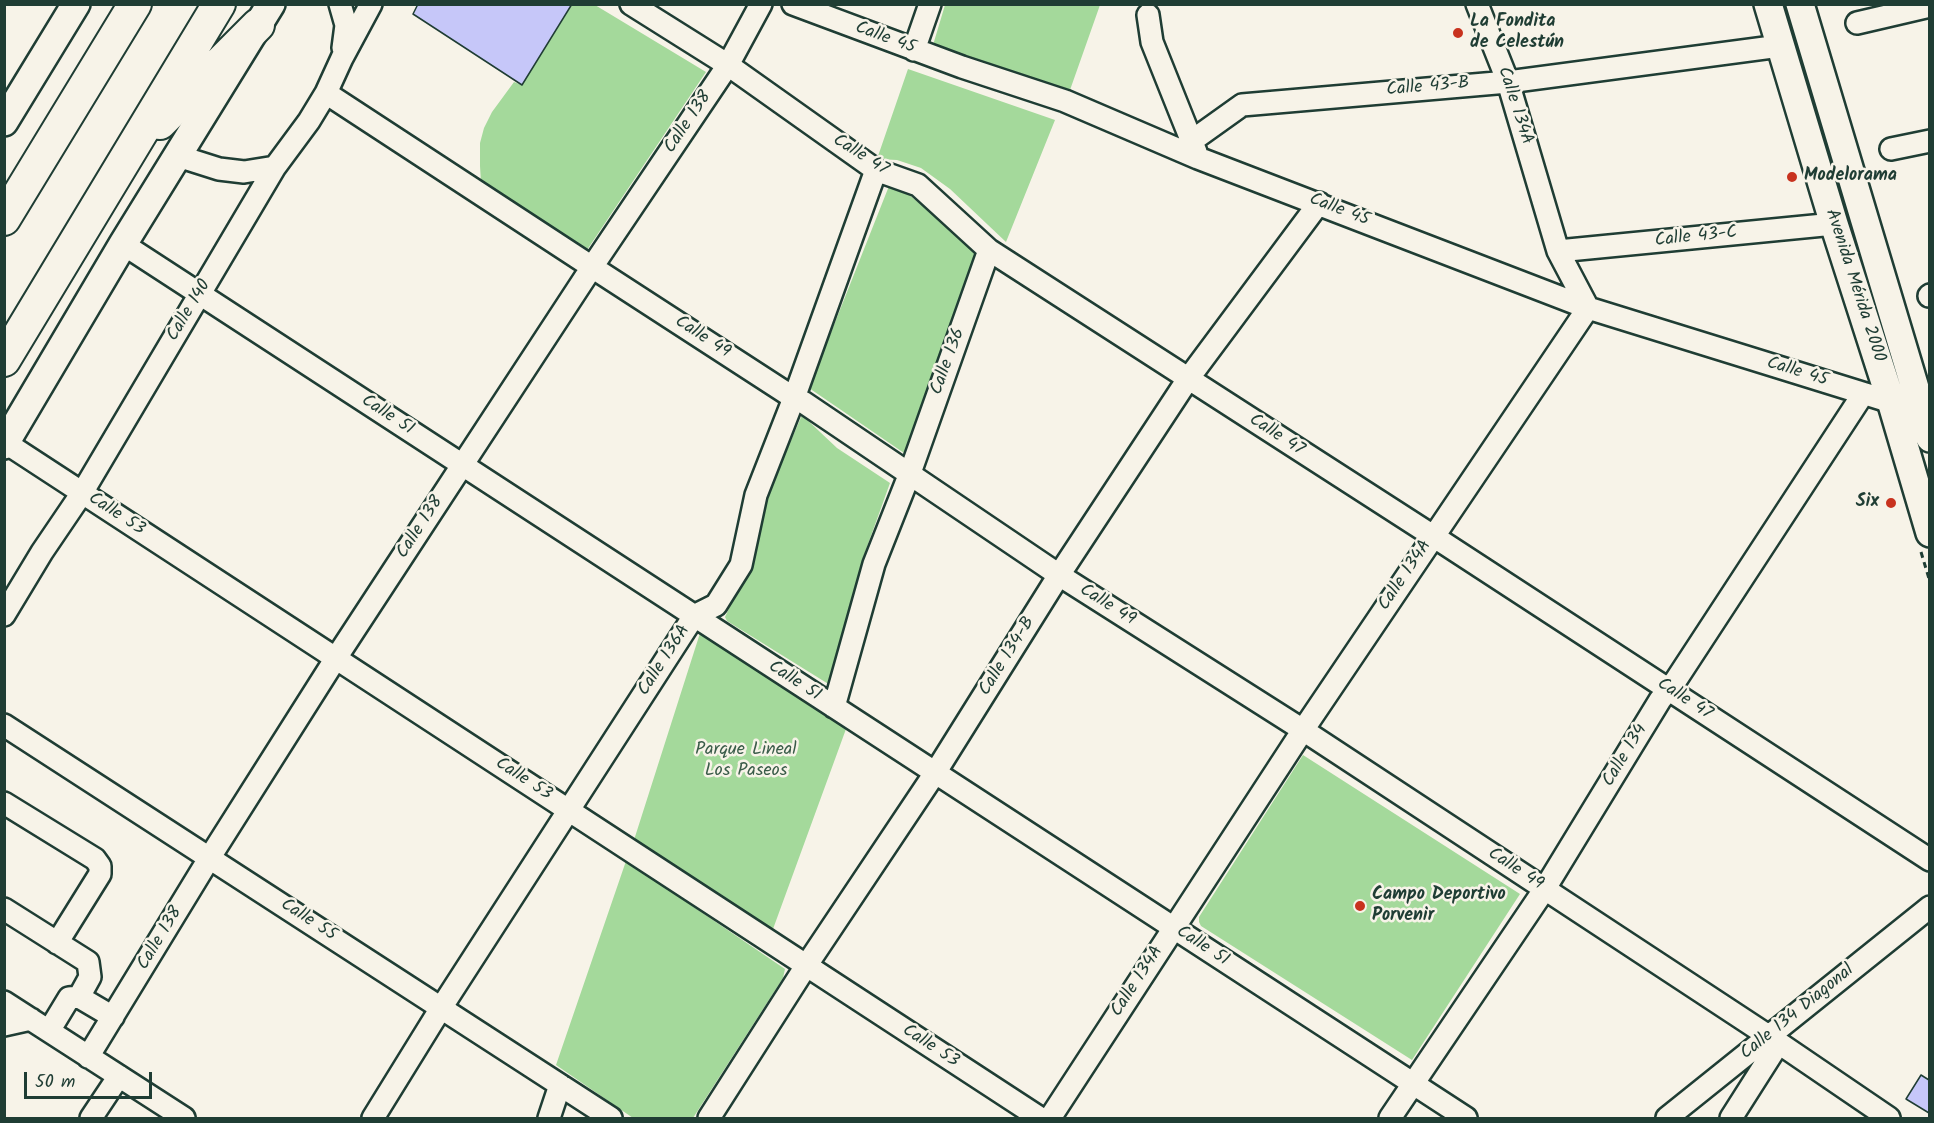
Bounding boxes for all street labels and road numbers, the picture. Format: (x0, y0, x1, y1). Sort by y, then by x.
street label: Calle 45 (852, 18, 918, 60)
street label: Calle 134A (1491, 65, 1537, 147)
street label: Calle 43-B (1386, 74, 1470, 102)
street label: Calle 138 (660, 88, 718, 158)
street label: Calle 47 (828, 131, 892, 181)
street label: Calle 45 (1306, 190, 1372, 232)
street label: Avenida Mérida 2000 (1819, 207, 1889, 365)
street label: Calle 43-C (1654, 223, 1738, 253)
street label: Calle 140 (163, 276, 217, 346)
street label: Calle 49 (670, 312, 734, 364)
street label: Calle 136 (927, 326, 971, 398)
street label: Calle 45 (1764, 353, 1830, 393)
street label: Calle 51 (357, 391, 417, 441)
street label: Calle 47 (1244, 410, 1308, 462)
street label: Calle 53 (84, 489, 148, 541)
street label: Calle 138 (393, 493, 449, 563)
street label: Calle 134A (1375, 537, 1437, 615)
street label: Calle 49 (1075, 580, 1139, 632)
street label: Calle 134-B (975, 614, 1041, 700)
street label: Calle 136A (634, 621, 696, 701)
street label: Calle 51 (764, 657, 824, 707)
street label: Calle 47 (1652, 674, 1716, 726)
street label: Calle 134 (1599, 721, 1653, 791)
street label: Calle 53 (491, 754, 555, 806)
street label: Calle 49 (1483, 844, 1547, 896)
street label: Calle 55 (276, 895, 340, 947)
street label: Calle 138 (134, 903, 188, 975)
street label: Calle 51 (1172, 922, 1232, 972)
street label: Calle 134A (1107, 943, 1169, 1021)
street label: Calle 134 Diagonal (1737, 961, 1859, 1065)
street label: Calle 53 (898, 1021, 962, 1073)

